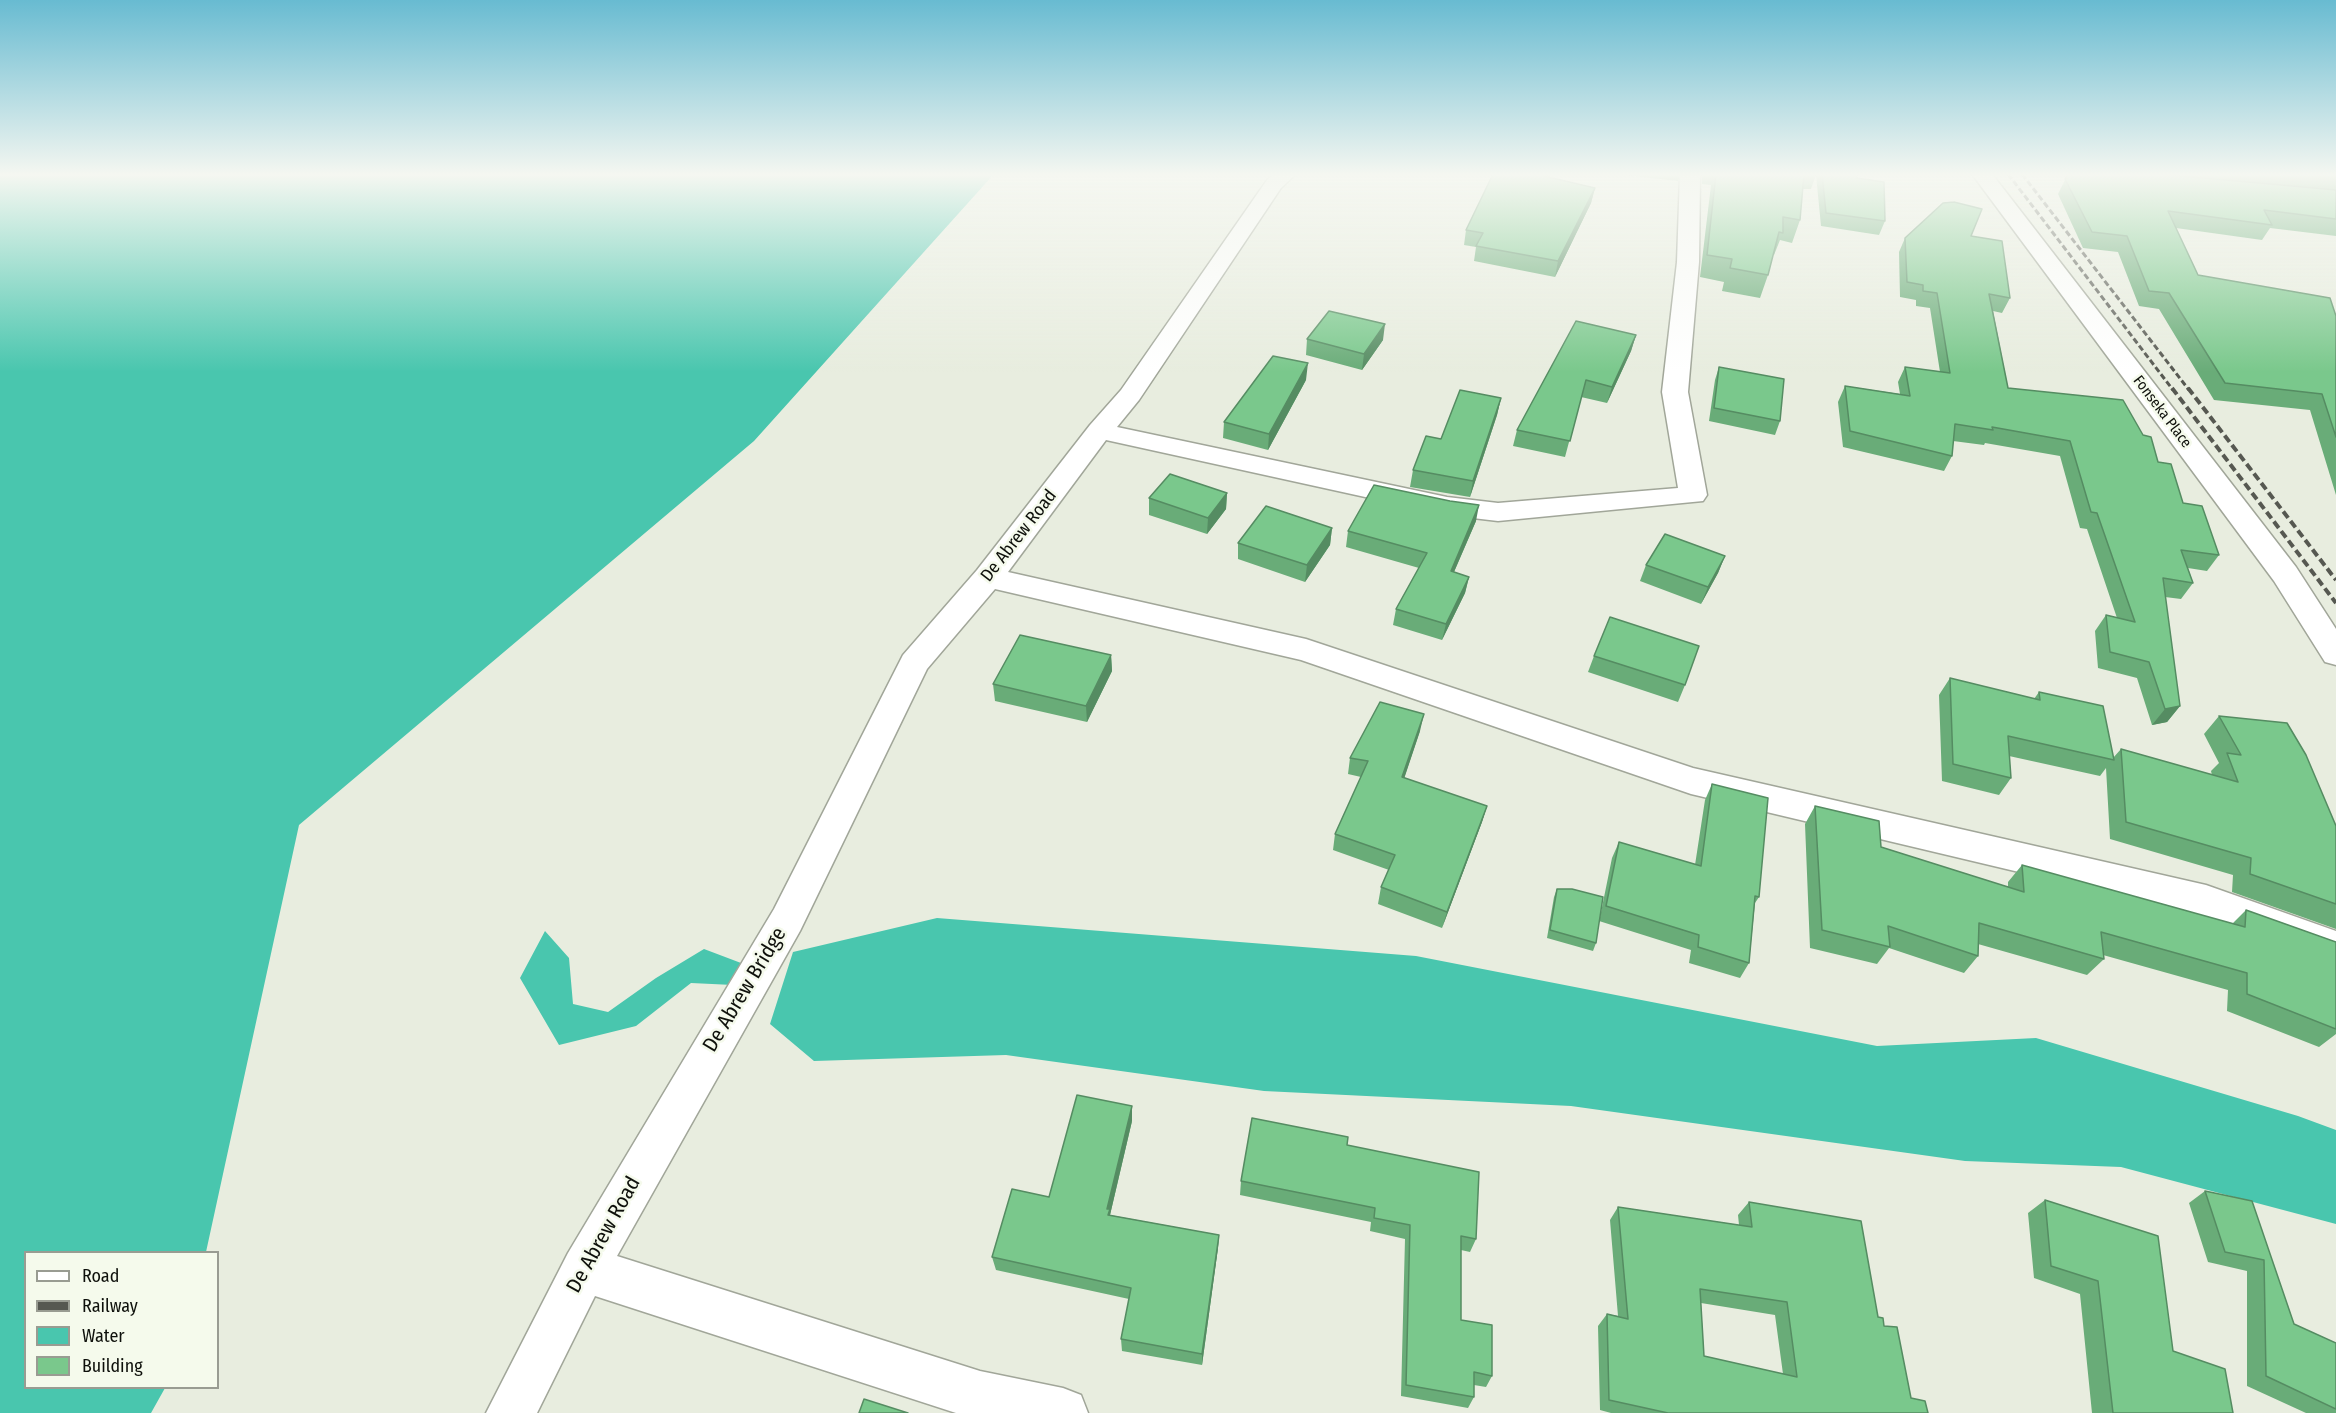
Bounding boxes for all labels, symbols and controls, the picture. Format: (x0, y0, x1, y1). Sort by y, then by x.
street label: Fonseka Place (2129, 372, 2195, 452)
street label: De Abrew Road (976, 486, 1062, 586)
street label: De Abrew Bridge (698, 923, 792, 1057)
street label: De Abrew Road (562, 1172, 646, 1298)
legend (24, 1251, 219, 1389)
text: Road (82, 1265, 119, 1287)
text: Railway (82, 1295, 138, 1317)
text: Water (82, 1325, 125, 1347)
text: Building (82, 1355, 143, 1377)

